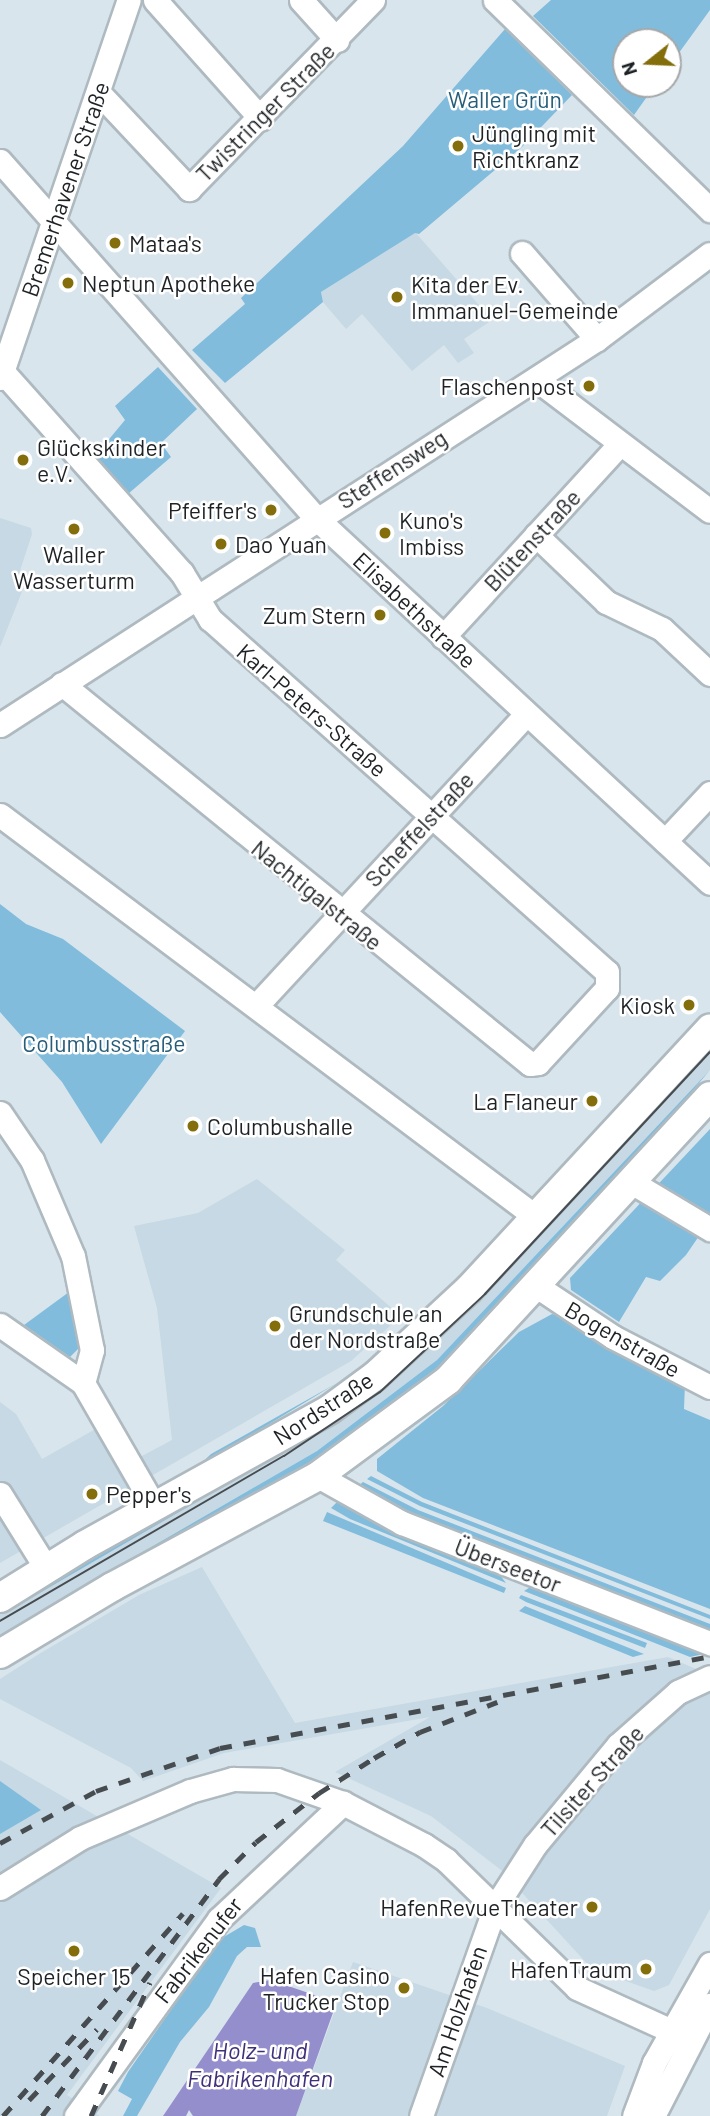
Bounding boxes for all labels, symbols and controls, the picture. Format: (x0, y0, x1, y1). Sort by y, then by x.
north arrow (612, 28, 682, 98)
street label: Twistringer Straße (190, 37, 340, 187)
text: N (616, 59, 641, 79)
street label: Bremerhavener Straße (15, 78, 115, 300)
park label: Waller Grün (448, 85, 562, 113)
place label: Jüngling mit Richtkranz (472, 119, 596, 173)
marker: Jüngling mit Richtkranz (450, 138, 466, 154)
place label: Mataa's (129, 229, 202, 257)
marker: Mataa's (107, 235, 123, 251)
place label: Neptun Apotheke (82, 269, 255, 297)
place label: Kita der Ev. Immanuel-Gemeinde (411, 270, 618, 324)
marker: Neptun Apotheke (60, 275, 76, 291)
marker: Kita der Ev. Immanuel-Gemeinde (389, 289, 405, 305)
place label: Flaschenpost (440, 372, 575, 400)
marker: Flaschenpost (581, 378, 597, 394)
street label: Steffensweg (332, 423, 452, 515)
place label: Glückskinder e.V. (37, 433, 166, 487)
marker: Glückskinder e.V. (15, 452, 31, 468)
street label: Blütenstraße (478, 483, 586, 597)
place label: Pfeiffer's (168, 496, 257, 524)
marker: Pfeiffer's (263, 502, 279, 518)
place label: Kuno's Imbiss (399, 506, 464, 560)
marker: Waller Wasserturm (66, 521, 82, 537)
marker: Kuno's Imbiss (377, 525, 393, 541)
place label: Dao Yuan (235, 530, 327, 558)
marker: Dao Yuan (213, 536, 229, 552)
place label: Waller Wasserturm (13, 540, 135, 594)
street label: Elisabethstraße (348, 546, 482, 674)
place label: Zum Stern (263, 601, 366, 629)
marker: Zum Stern (372, 607, 388, 623)
street label: Karl-Peters-Straße (231, 637, 393, 783)
street label: Scheffelstraße (359, 766, 479, 892)
street label: Nachtigalstraße (246, 834, 388, 956)
place label: Kiosk (620, 991, 675, 1019)
marker: Kiosk (681, 997, 697, 1013)
park label: Columbusstraße (22, 1029, 186, 1057)
place label: La Flaneur (473, 1087, 578, 1115)
marker: La Flaneur (584, 1093, 600, 1109)
place label: Columbushalle (207, 1112, 353, 1140)
marker: Columbushalle (185, 1118, 201, 1134)
street label: Bogenstraße (560, 1295, 686, 1383)
place label: Grundschule an der Nordstraße (289, 1299, 443, 1353)
marker: Grundschule an der Nordstraße (267, 1318, 283, 1334)
street label: Nordstraße (268, 1366, 378, 1450)
place label: Pepper's (106, 1480, 192, 1508)
marker: Pepper's (84, 1486, 100, 1502)
street label: Überseetor (451, 1532, 565, 1598)
street label: Tilsiter Straße (535, 1719, 649, 1843)
street label: Fabrikenufer (148, 1892, 248, 2008)
place label: HafenRevueTheater (380, 1893, 578, 1921)
marker: HafenRevueTheater (584, 1899, 600, 1915)
street label: Am Holzhafen (422, 1942, 492, 2080)
marker: Speicher 15 (66, 1943, 82, 1959)
place label: HafenTraum (510, 1955, 632, 1983)
place label: Hafen Casino Trucker Stop (260, 1961, 390, 2015)
marker: HafenTraum (638, 1961, 654, 1977)
place label: Speicher 15 (17, 1962, 131, 1990)
marker: Hafen Casino Trucker Stop (396, 1980, 412, 1996)
water label: Holz- und Fabrikenhafen (187, 2036, 333, 2092)

